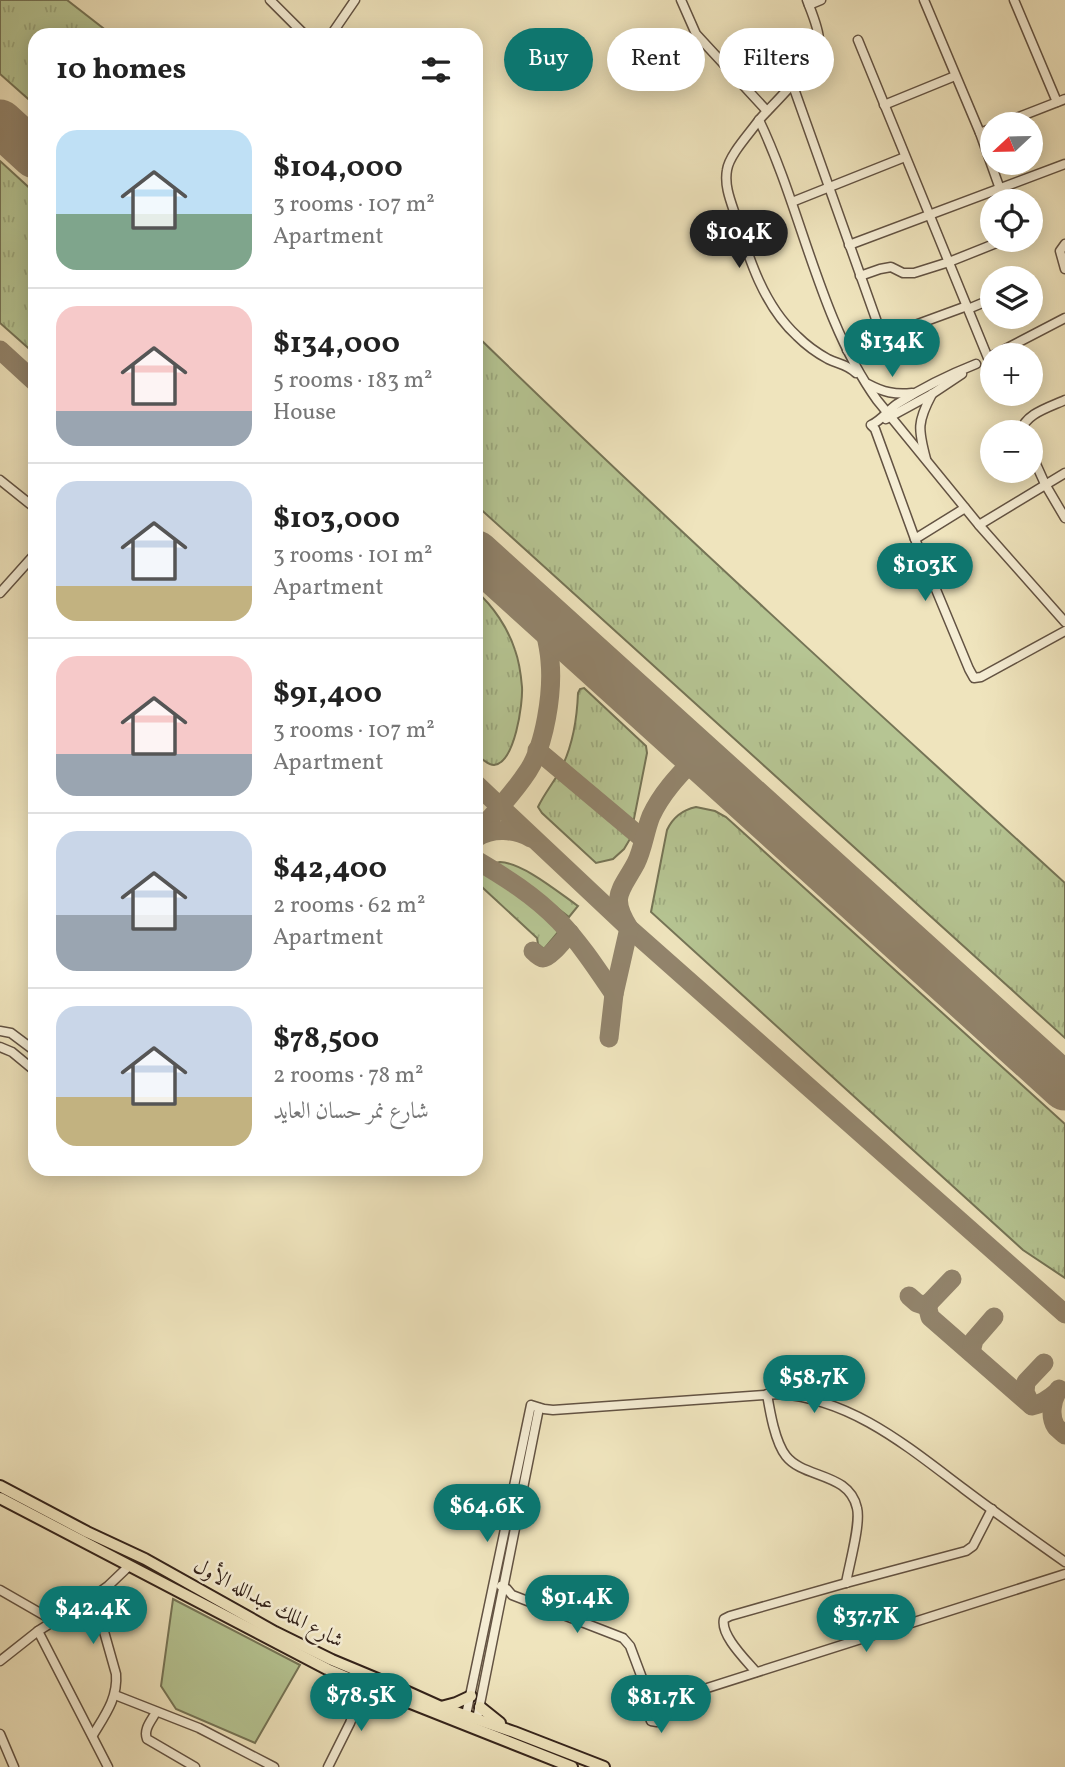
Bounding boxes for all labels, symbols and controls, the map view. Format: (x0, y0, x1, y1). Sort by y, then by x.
chip: Buy (504, 28, 593, 91)
chip: Rent (607, 28, 705, 91)
chip: Filters (719, 28, 834, 91)
text: 10 homes (56, 49, 186, 91)
icon: filters (417, 51, 455, 89)
north arrow (980, 112, 1043, 175)
map controls (980, 112, 1043, 483)
text: $104,000 (273, 147, 403, 189)
icon: home (112, 158, 196, 242)
text: 3 rooms · 107 m² (273, 189, 435, 221)
button: locate (980, 189, 1043, 252)
pin: $104K (690, 210, 788, 270)
text: $104K (706, 217, 772, 249)
text: Apartment (273, 221, 384, 253)
button: layers (980, 266, 1043, 329)
pin: $134K (843, 320, 941, 379)
text: $134,000 (273, 323, 400, 365)
text: $134K (860, 326, 924, 358)
icon: home (112, 334, 196, 418)
button: + (980, 343, 1043, 406)
text: 5 rooms · 183 m² (273, 365, 433, 397)
text: House (273, 397, 336, 429)
button: − (980, 420, 1043, 483)
text: $103,000 (273, 498, 400, 540)
icon: home (112, 509, 196, 593)
text: 3 rooms · 101 m² (273, 540, 433, 572)
pin: $103K (876, 544, 974, 603)
text: $103K (893, 550, 957, 582)
text: Apartment (273, 572, 384, 604)
text: $91,400 (273, 673, 382, 715)
icon: home (112, 684, 196, 768)
text: 3 rooms · 107 m² (273, 715, 435, 747)
text: Apartment (273, 747, 384, 779)
text: $42,400 (273, 848, 387, 890)
icon: home (112, 859, 196, 943)
text: 2 rooms · 62 m² (273, 890, 425, 922)
text: Apartment (273, 922, 384, 954)
text: $78,500 (273, 1018, 379, 1060)
icon: home (112, 1034, 196, 1118)
text: 2 rooms · 78 m² (273, 1060, 424, 1092)
text: شارع نمر حسان العايد (273, 1096, 429, 1128)
pin: $58.7K (757, 1356, 871, 1415)
text: $58.7K (779, 1362, 849, 1394)
pin: $64.6K (430, 1484, 544, 1544)
text: $64.6K (450, 1491, 524, 1523)
street label: شارع الملك عبدالله الأول (187, 1550, 349, 1658)
pin: $91.4K (520, 1576, 634, 1635)
text: $91.4K (541, 1582, 613, 1614)
pin: $42.4K (36, 1586, 150, 1646)
text: $42.4K (55, 1593, 131, 1625)
pin: $37.7K (809, 1594, 923, 1654)
text: $37.7K (833, 1601, 899, 1633)
pin: $78.5K (304, 1674, 418, 1733)
pin: $81.7K (604, 1676, 718, 1735)
text: $78.5K (326, 1680, 396, 1712)
text: $81.7K (627, 1682, 695, 1714)

